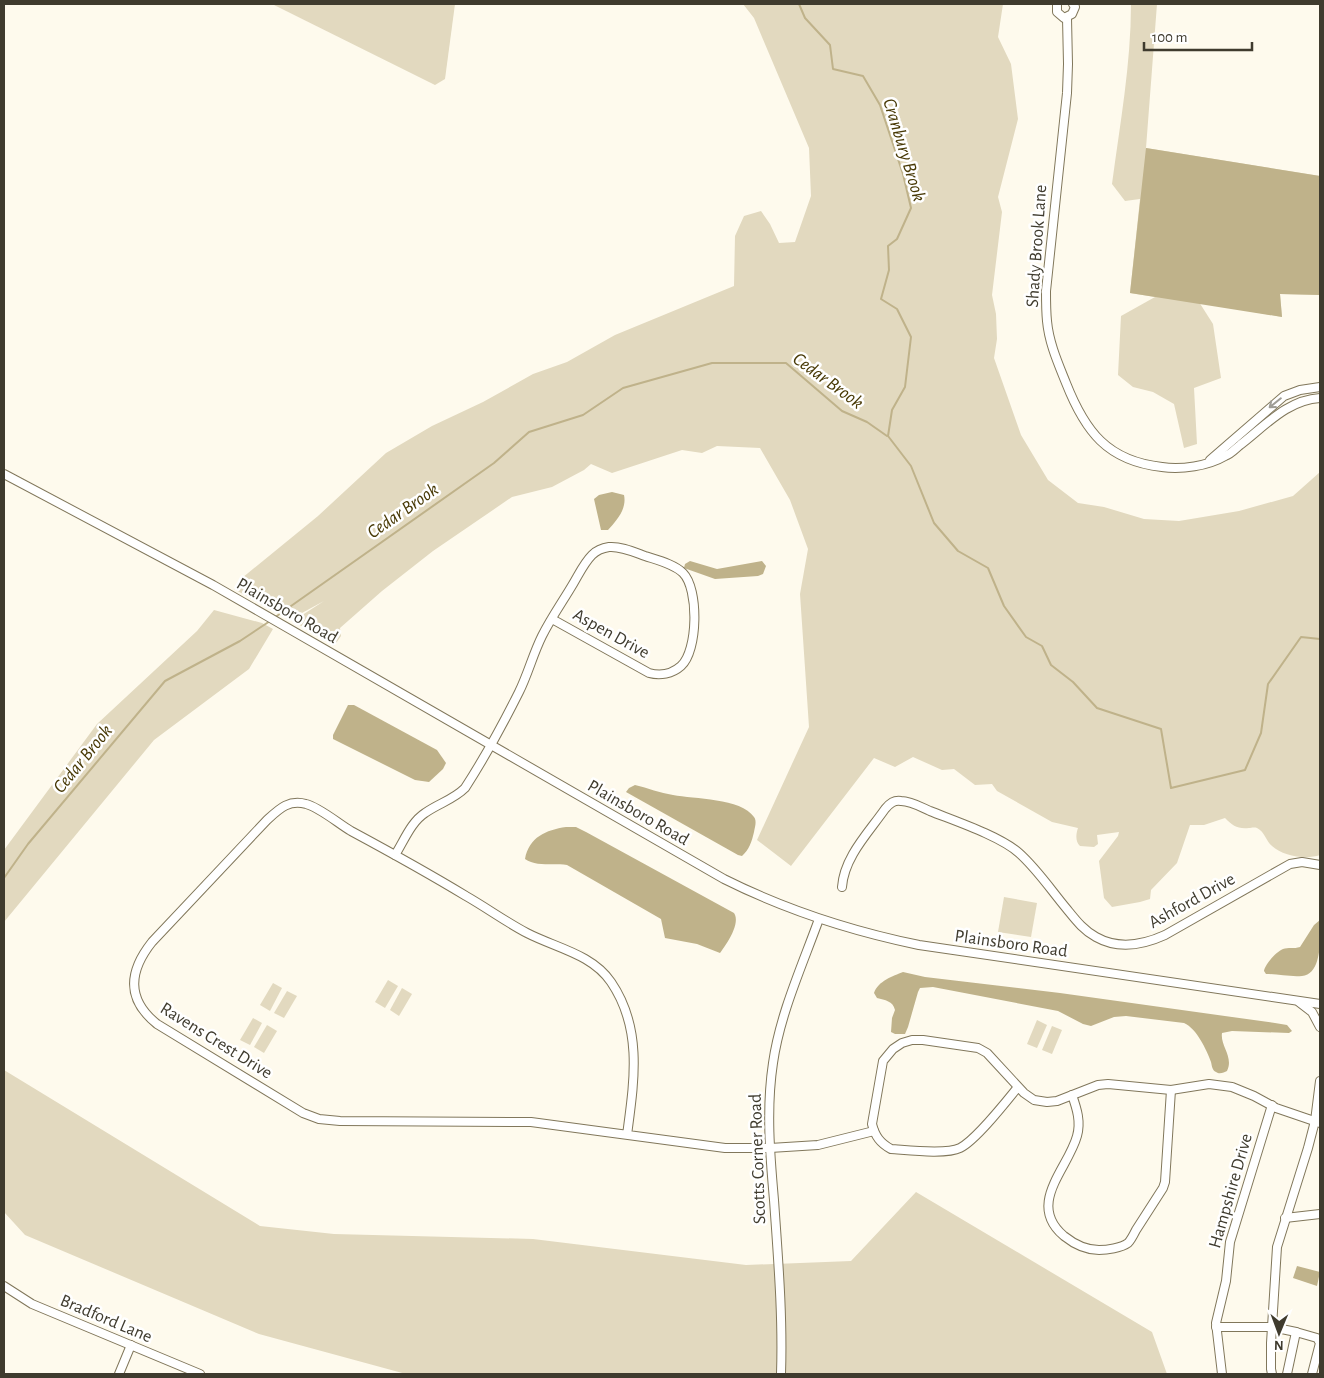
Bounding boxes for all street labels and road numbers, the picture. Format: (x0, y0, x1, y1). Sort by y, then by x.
street label: Shady Brook Lane (1024, 184, 1050, 308)
street label: Plainsboro Road (233, 575, 341, 647)
street label: Aspen Drive (570, 606, 652, 662)
street label: Plainsboro Road (584, 777, 692, 849)
street label: Ashford Drive (1146, 870, 1238, 932)
street label: Plainsboro Road (953, 927, 1069, 961)
street label: Ravens Crest Drive (157, 999, 275, 1083)
street label: Scotts Corner Road (747, 1093, 769, 1225)
street label: Hampshire Drive (1206, 1132, 1256, 1250)
street label: Bradford Lane (57, 1292, 155, 1346)

